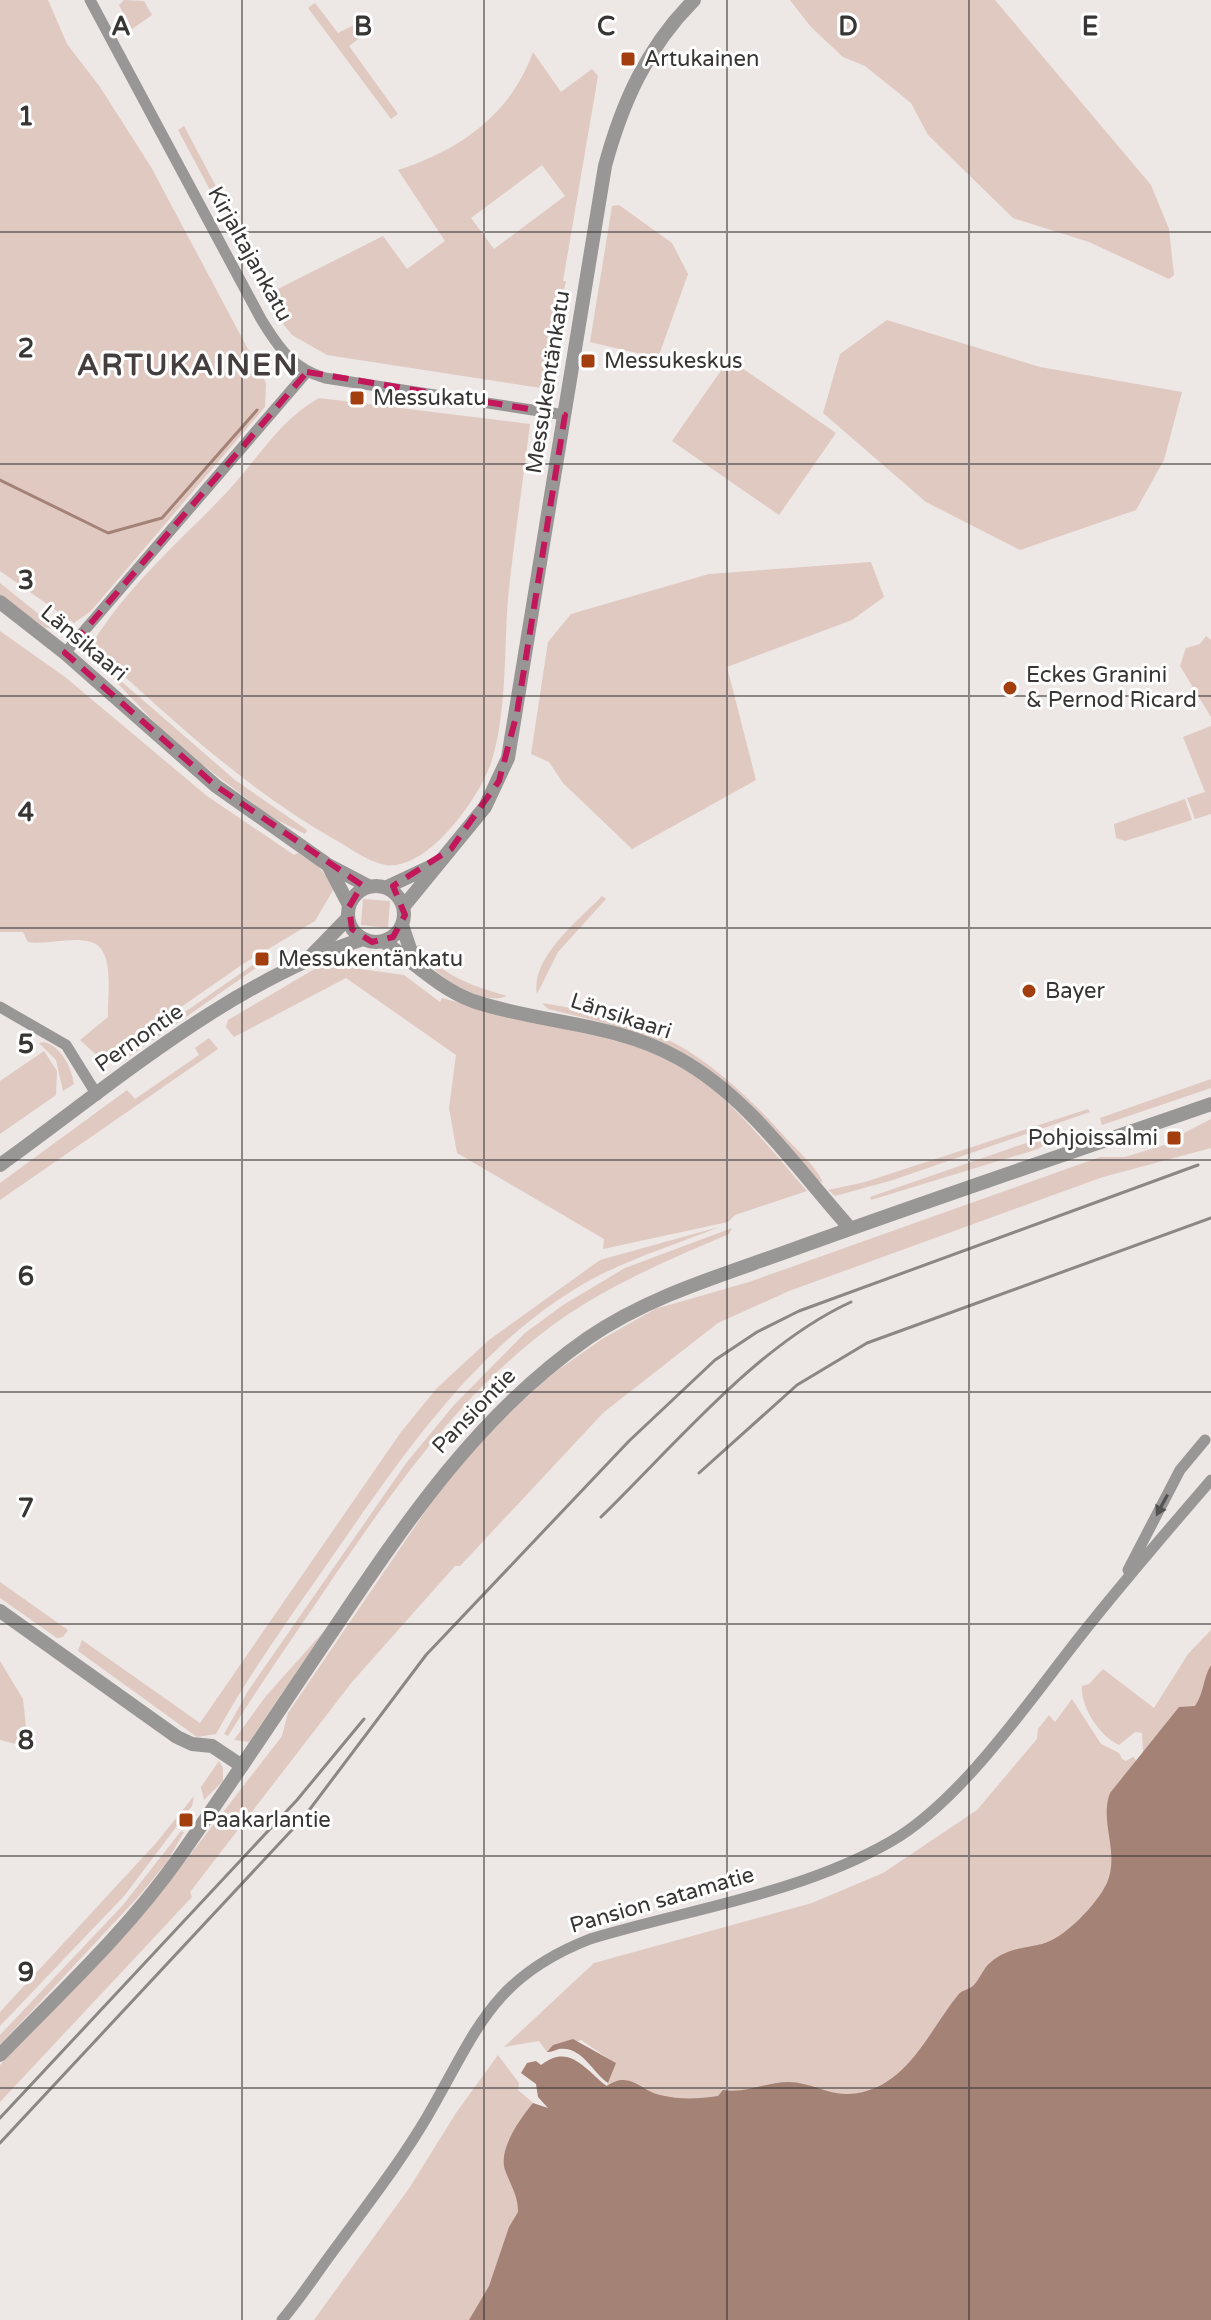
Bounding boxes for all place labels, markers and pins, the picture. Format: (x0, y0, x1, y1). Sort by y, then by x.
place label: Artukainen (644, 46, 759, 72)
marker: Artukainen (619, 50, 637, 68)
place label: Messukeskus (604, 348, 743, 374)
marker: Messukeskus (579, 352, 597, 370)
place label: Messukatu (373, 385, 487, 411)
marker: Messukatu (348, 389, 366, 407)
place label: Eckes Granini & Pernod Ricard (1026, 662, 1197, 713)
marker: Eckes Granini & Pernod Ricard (1001, 679, 1019, 697)
place label: Messukentänkatu (278, 946, 463, 972)
marker: Messukentänkatu (253, 950, 271, 968)
place label: Bayer (1045, 978, 1106, 1004)
marker: Bayer (1020, 982, 1038, 1000)
place label: Pohjoissalmi (1028, 1125, 1158, 1151)
marker: Pohjoissalmi (1165, 1129, 1183, 1147)
place label: Paakarlantie (202, 1807, 331, 1833)
marker: Paakarlantie (177, 1811, 195, 1829)

